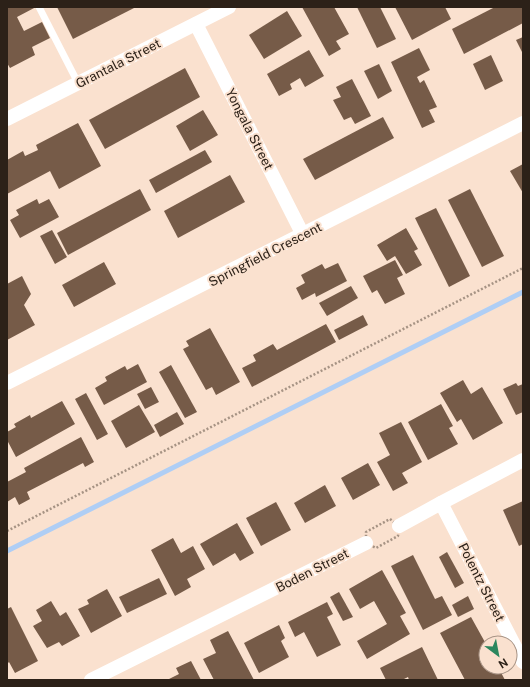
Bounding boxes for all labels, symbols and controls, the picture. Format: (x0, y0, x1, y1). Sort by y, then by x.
street label: Grantala Street (73, 36, 163, 91)
street label: Yongala Street (223, 86, 276, 172)
street label: Springfield Crescent (206, 219, 324, 290)
street label: Polentz Street (455, 540, 508, 624)
street label: Boden Street (273, 546, 351, 595)
north arrow (478, 635, 518, 675)
text: N (496, 656, 510, 671)

